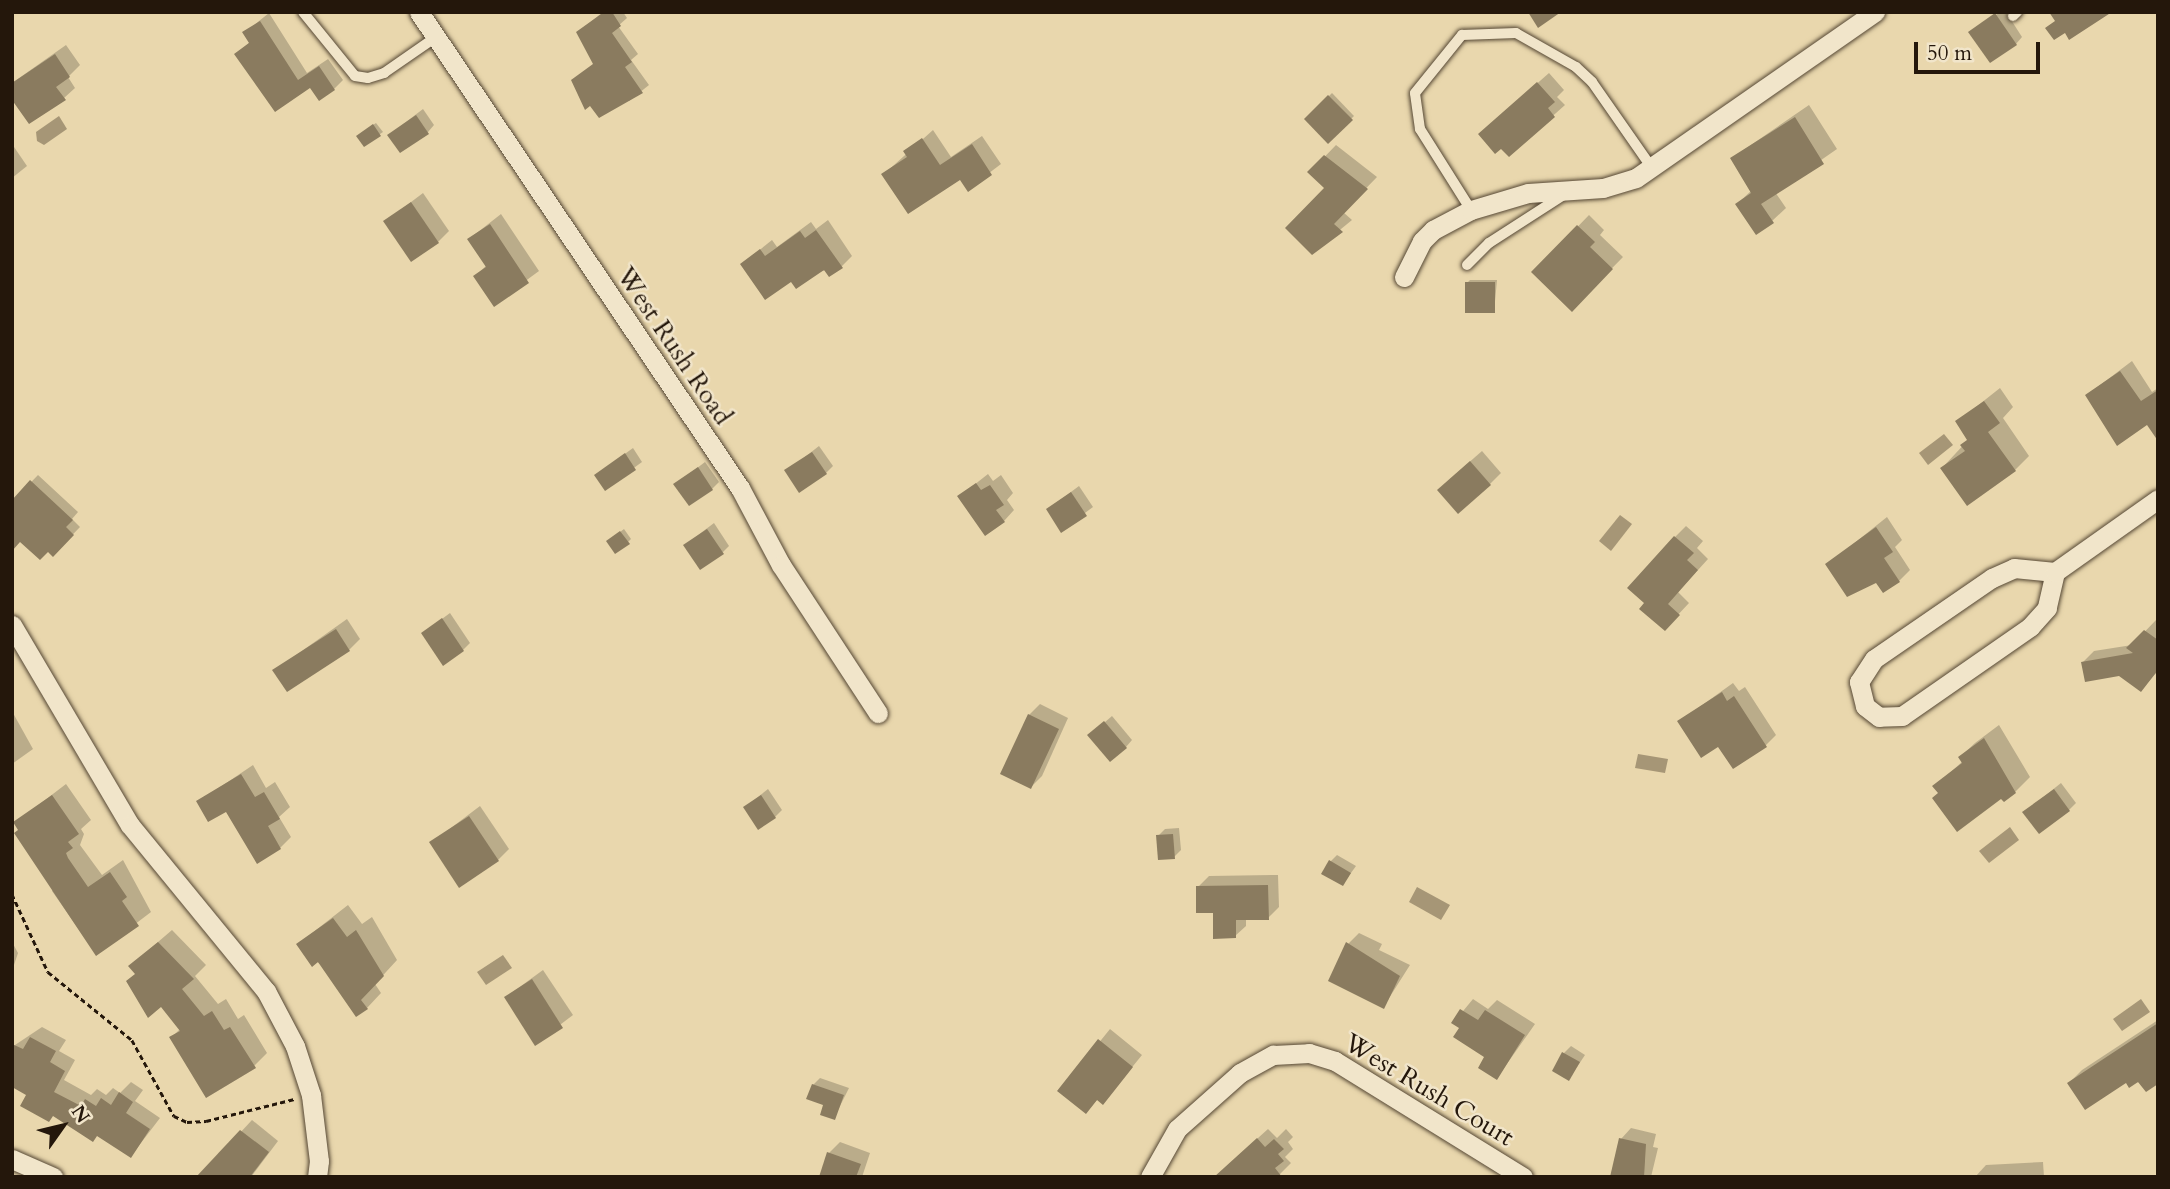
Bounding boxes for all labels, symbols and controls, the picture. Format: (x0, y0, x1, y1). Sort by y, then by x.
scale bar (1918, 28, 2044, 72)
text: 50 m (1927, 39, 1972, 68)
street label: West Rush Road (610, 261, 738, 431)
street label: West Rush Court (1338, 1027, 1520, 1153)
north arrow (28, 1091, 98, 1161)
text: N (65, 1100, 96, 1128)

